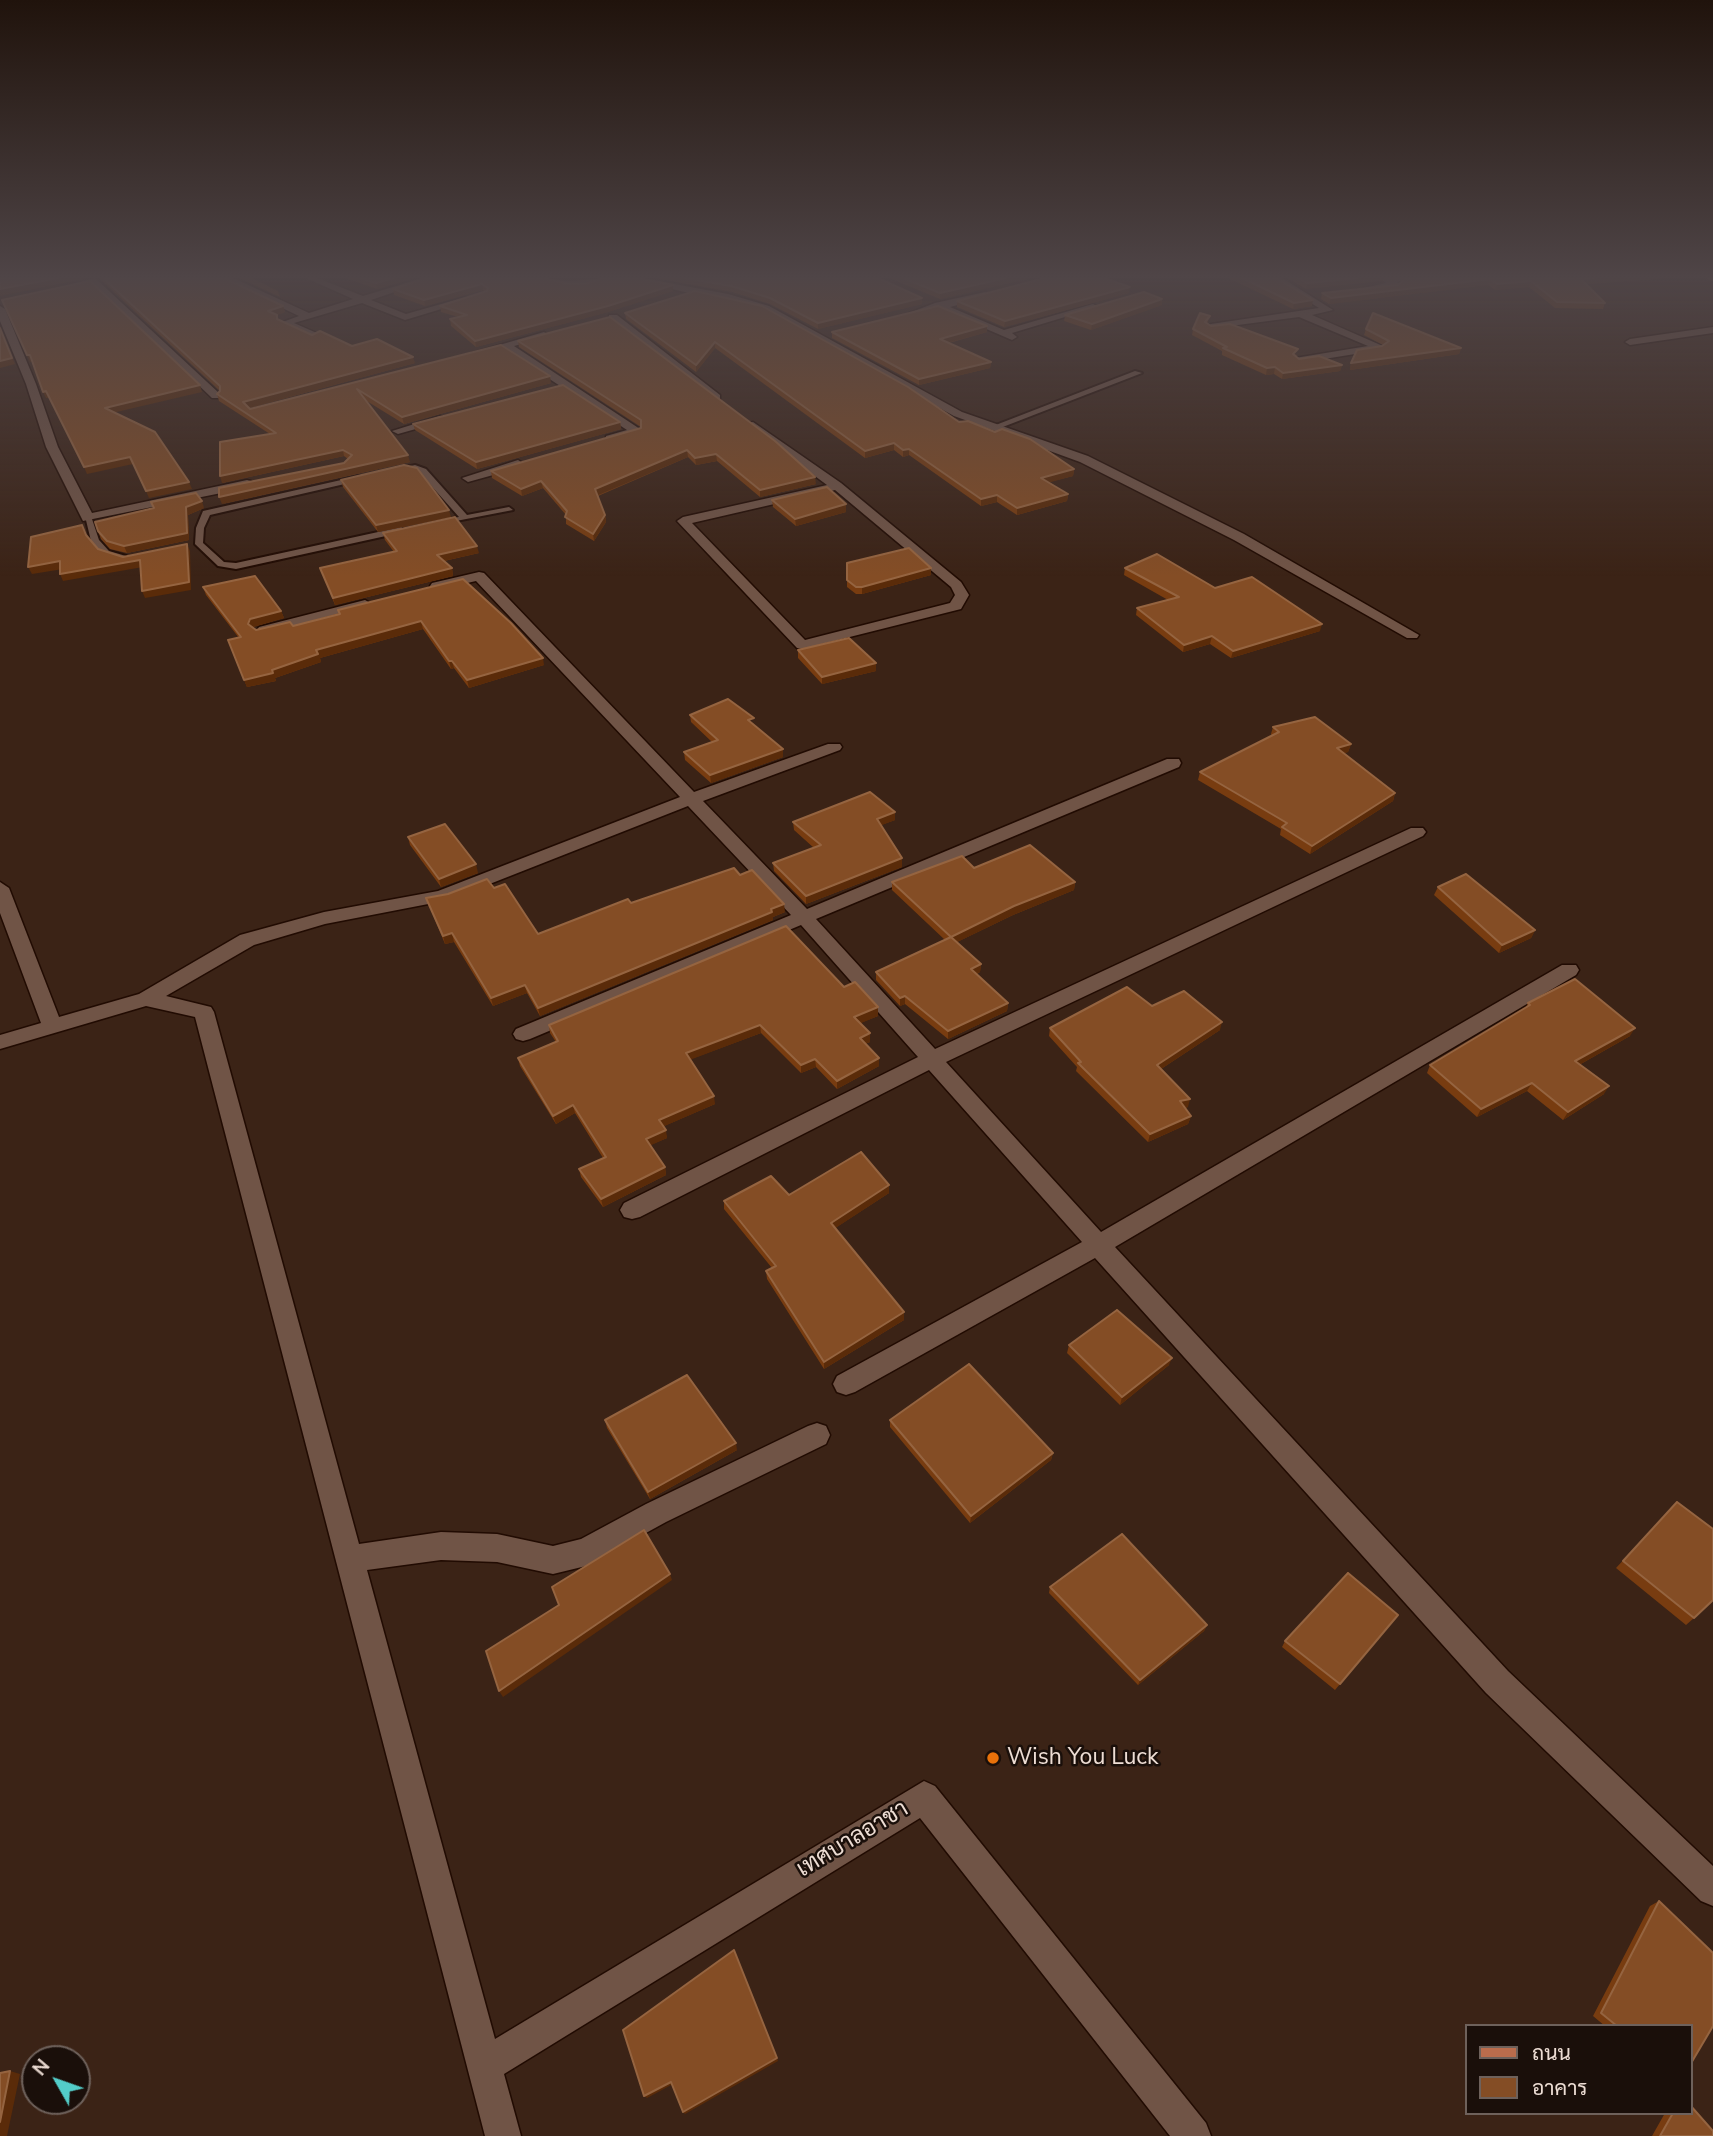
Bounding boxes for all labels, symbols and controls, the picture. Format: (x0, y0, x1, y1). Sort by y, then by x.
place label: Wish You Luck (1007, 1744, 1159, 1772)
marker: Wish You Luck (985, 1750, 1001, 1766)
street label: เทศบาลอาชา (792, 1796, 914, 1884)
legend (1464, 2024, 1692, 2115)
text: ถนน (1532, 2039, 1571, 2067)
north arrow (21, 2045, 91, 2115)
text: N (27, 2054, 56, 2082)
text: อาคาร (1532, 2074, 1588, 2102)

